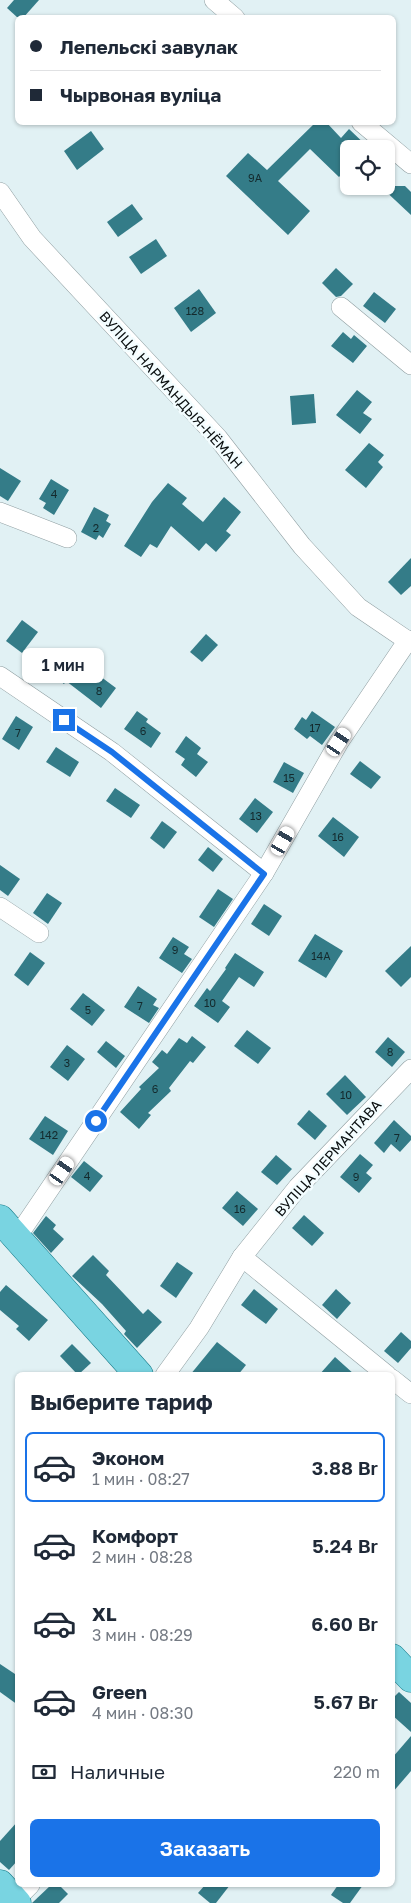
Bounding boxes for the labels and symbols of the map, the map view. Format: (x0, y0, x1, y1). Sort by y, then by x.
house number: 9А (248, 171, 263, 184)
house number: 128 (186, 304, 204, 317)
street label: ВУЛІЦА НАРМАНДЫЯ-НЁМАН (96, 307, 247, 472)
house number: 4 (51, 487, 58, 500)
house number: 2 (93, 521, 99, 534)
callout: 1 мин (23, 648, 105, 682)
house number: 8 (96, 684, 103, 697)
route end (53, 709, 75, 731)
house number: 17 (309, 721, 321, 734)
house number: 6 (140, 724, 147, 737)
car (324, 725, 353, 759)
house number: 7 (15, 726, 21, 739)
house number: 15 (283, 771, 295, 784)
house number: 13 (250, 809, 262, 822)
car (269, 824, 296, 858)
house number: 16 (332, 830, 344, 843)
house number: 9 (172, 943, 178, 956)
house number: 14А (311, 949, 331, 962)
house number: 10 (204, 996, 216, 1009)
house number: 7 (137, 999, 143, 1012)
house number: 5 (85, 1003, 91, 1016)
house number: 8 (387, 1045, 394, 1058)
house number: 3 (64, 1056, 70, 1069)
house number: 6 (152, 1082, 159, 1095)
house number: 10 (340, 1088, 352, 1101)
street label: ВУЛІЦА ЛЕРМАНТАВА (271, 1095, 385, 1219)
route start (85, 1110, 107, 1132)
house number: 142 (40, 1128, 58, 1141)
house number: 7 (394, 1131, 400, 1144)
car (47, 1154, 76, 1188)
house number: 4 (84, 1169, 91, 1182)
house number: 9 (353, 1170, 359, 1183)
house number: 16 (234, 1202, 246, 1215)

